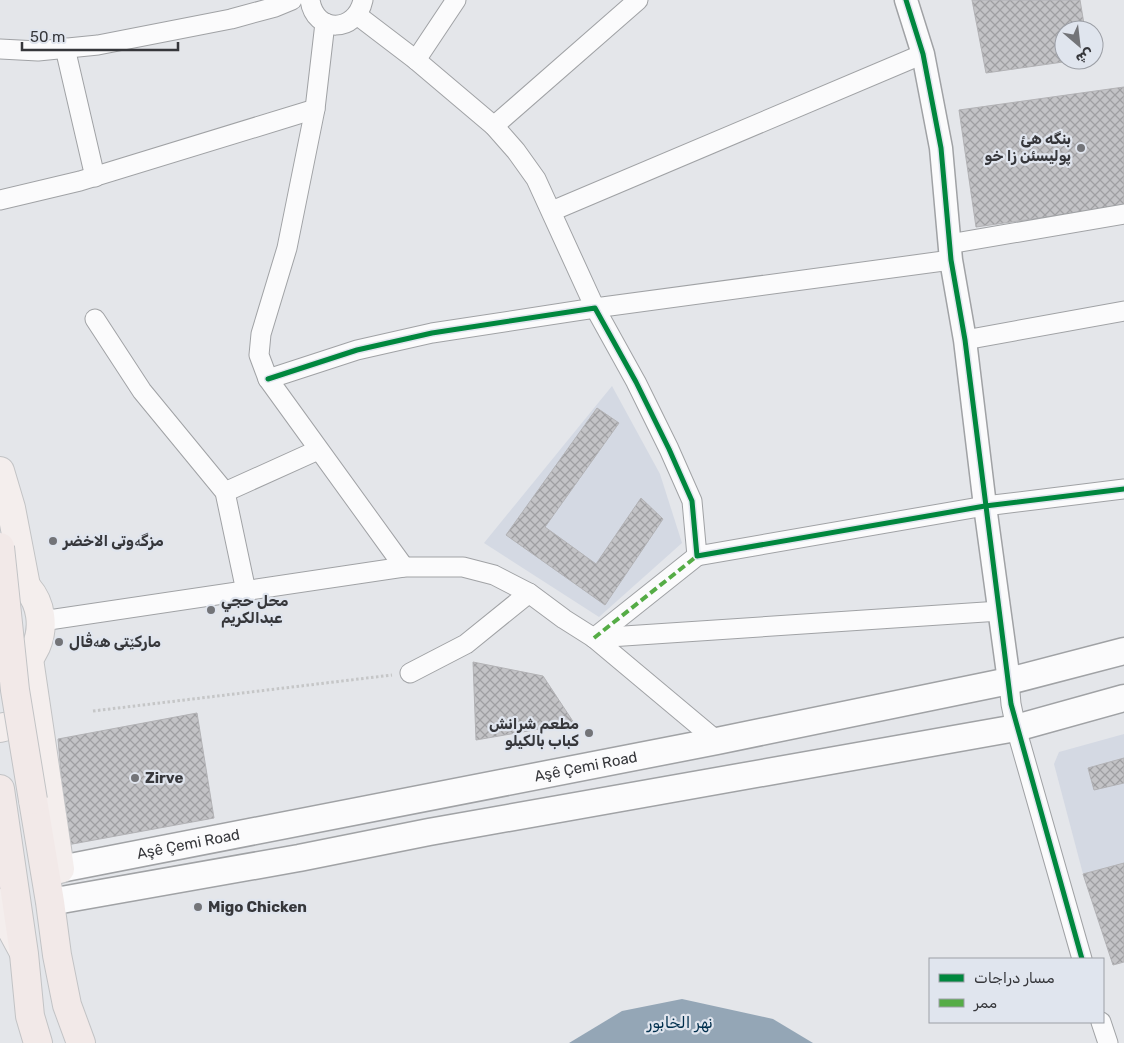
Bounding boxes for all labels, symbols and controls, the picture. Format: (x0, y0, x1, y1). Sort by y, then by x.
scale bar (22, 20, 179, 52)
north arrow (1054, 20, 1104, 70)
text: 50 m (30, 28, 65, 46)
text: ش (1073, 44, 1097, 68)
place label: بنگه هئ پوليسئن زا خو (985, 130, 1071, 166)
marker: بنگه هئ پوليسئن زا خو (1075, 142, 1087, 154)
place label: مزگەوتی الاخضر (62, 532, 164, 550)
marker: مزگەوتی الاخضر (47, 535, 59, 547)
place label: محل حجي عبدالكريم (221, 592, 289, 628)
marker: محل حجي عبدالكريم (205, 604, 217, 616)
place label: مارکێتی هەڤال (69, 631, 161, 651)
marker: مارکێتی هەڤال (53, 636, 65, 648)
place label: مطعم شرانش كباب بالكيلو (489, 715, 579, 750)
marker: مطعم شرانش كباب بالكيلو (583, 727, 595, 739)
street label: Aşê Çemi Road (533, 748, 639, 785)
place label: Zirve (145, 769, 183, 787)
marker: Zirve (129, 772, 141, 784)
street label: Aşê Çemi Road (135, 825, 241, 863)
place label: Migo Chicken (208, 898, 307, 916)
marker: Migo Chicken (192, 901, 204, 913)
legend (929, 958, 1104, 1023)
text: مسار دراجات (974, 969, 1055, 987)
text: ممر (973, 994, 997, 1012)
water label: نهر الخابور (646, 1013, 713, 1033)

